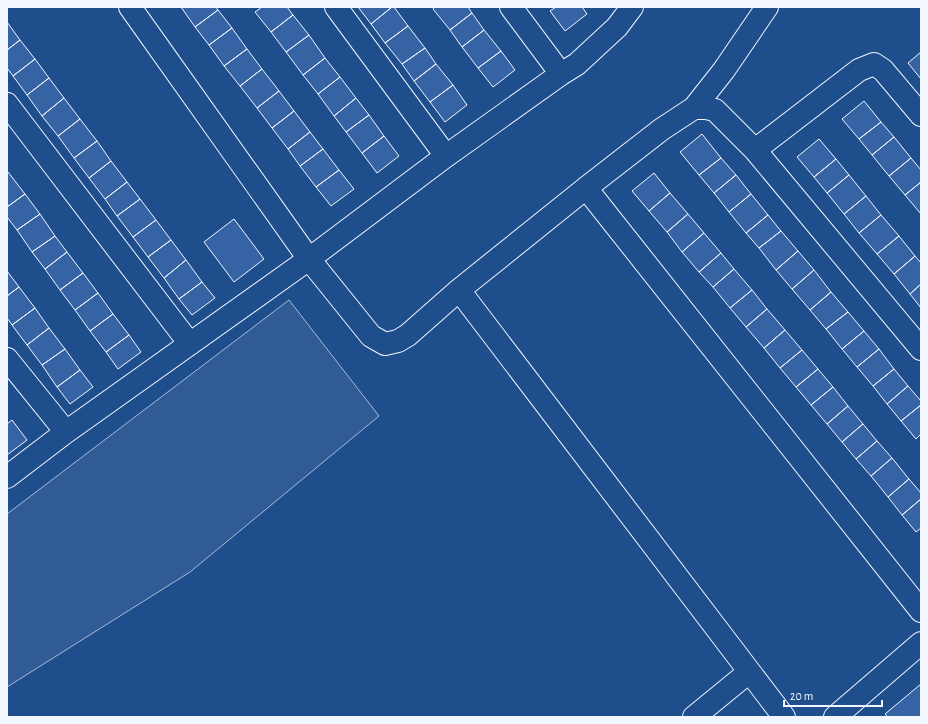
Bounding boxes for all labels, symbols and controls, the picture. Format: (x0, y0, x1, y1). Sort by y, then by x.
scale bar (784, 682, 882, 708)
text: 20 m (790, 690, 813, 702)

